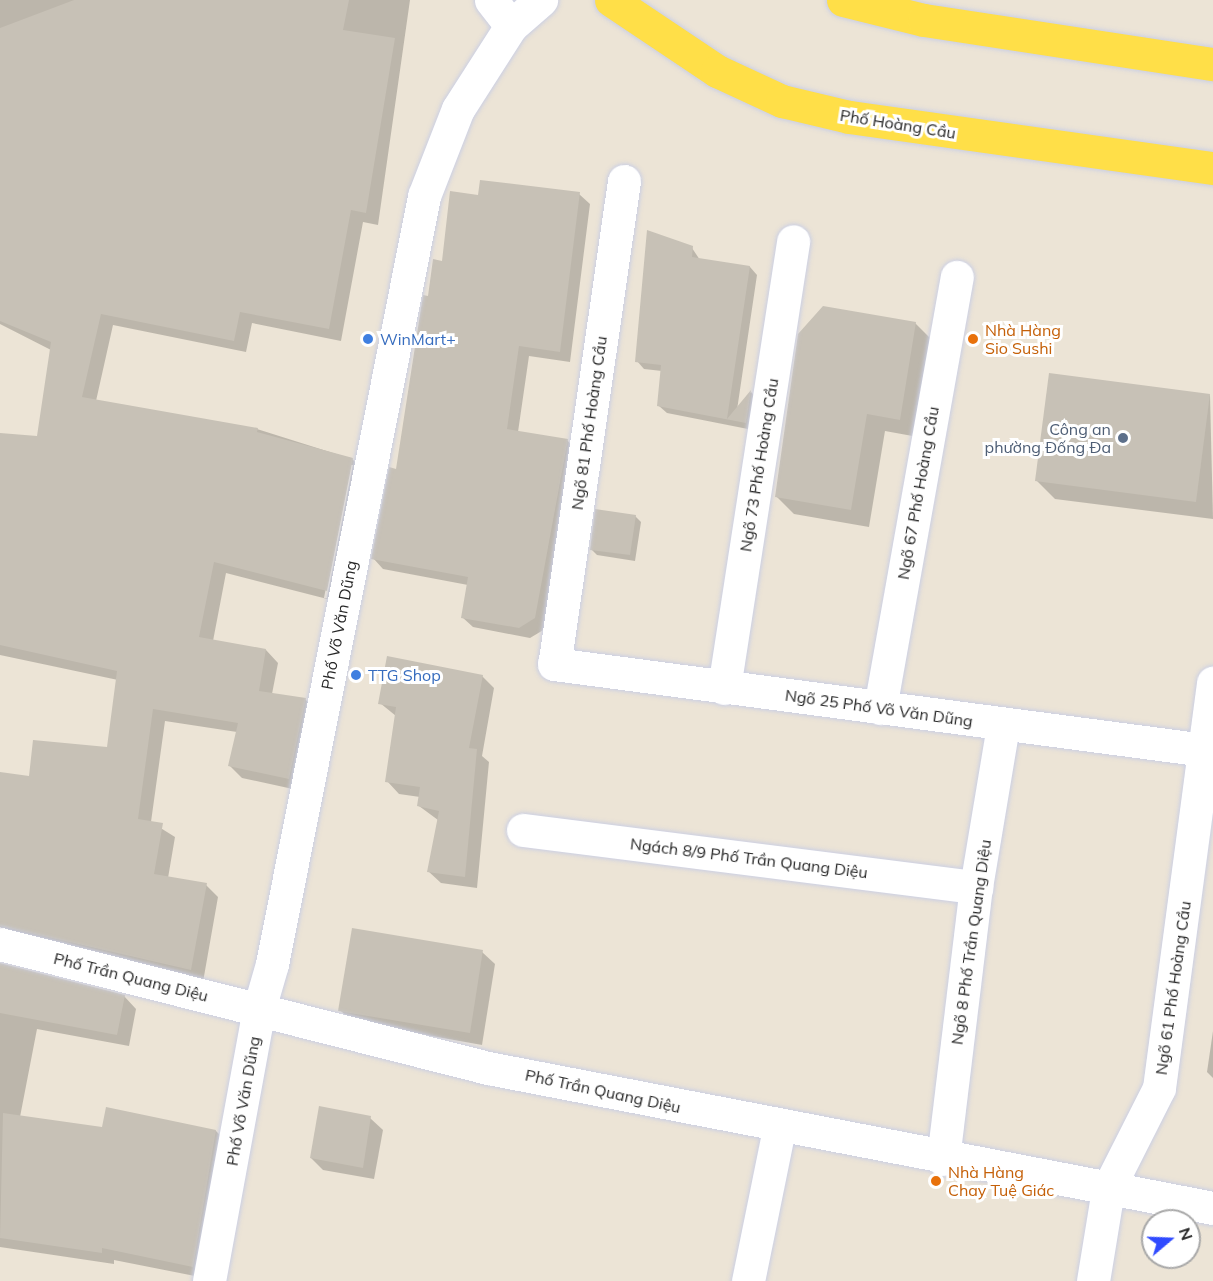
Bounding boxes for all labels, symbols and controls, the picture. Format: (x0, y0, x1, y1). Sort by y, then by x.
street label: Phố Hoàng Cầu (839, 105, 957, 143)
place label: Nhà Hàng Sio Sushi (985, 320, 1061, 358)
place label: WinMart+ (380, 329, 456, 349)
marker: WinMart+ (361, 332, 375, 346)
marker: Nhà Hàng Sio Sushi (966, 332, 980, 346)
street label: Ngõ 81 Phố Hoàng Cầu (567, 335, 611, 511)
street label: Ngõ 73 Phố Hoàng Cầu (736, 377, 782, 553)
street label: Ngõ 67 Phố Hoàng Cầu (893, 405, 943, 581)
place label: Công an phường Đống Đa (985, 419, 1111, 457)
marker: Công an phường Đống Đa (1116, 431, 1130, 445)
street label: Phố Võ Văn Dũng (317, 559, 361, 691)
place label: TTG Shop (368, 665, 441, 685)
marker: TTG Shop (349, 668, 363, 682)
street label: Ngõ 25 Phố Võ Văn Dũng (784, 685, 974, 731)
street label: Ngách 8/9 Phố Trần Quang Diệu (629, 834, 869, 882)
street label: Ngõ 8 Phố Trần Quang Diệu (947, 838, 995, 1046)
street label: Ngõ 61 Phố Hoàng Cầu (1151, 900, 1195, 1076)
street label: Phố Trần Quang Diệu (52, 949, 210, 1005)
street label: Phố Võ Văn Dũng (222, 1035, 264, 1167)
street label: Phố Trần Quang Diệu (523, 1065, 683, 1117)
place label: Nhà Hàng Chay Tuệ Giác (948, 1162, 1054, 1200)
marker: Nhà Hàng Chay Tuệ Giác (929, 1174, 943, 1188)
north arrow (1141, 1209, 1201, 1269)
text: N (1175, 1225, 1198, 1243)

